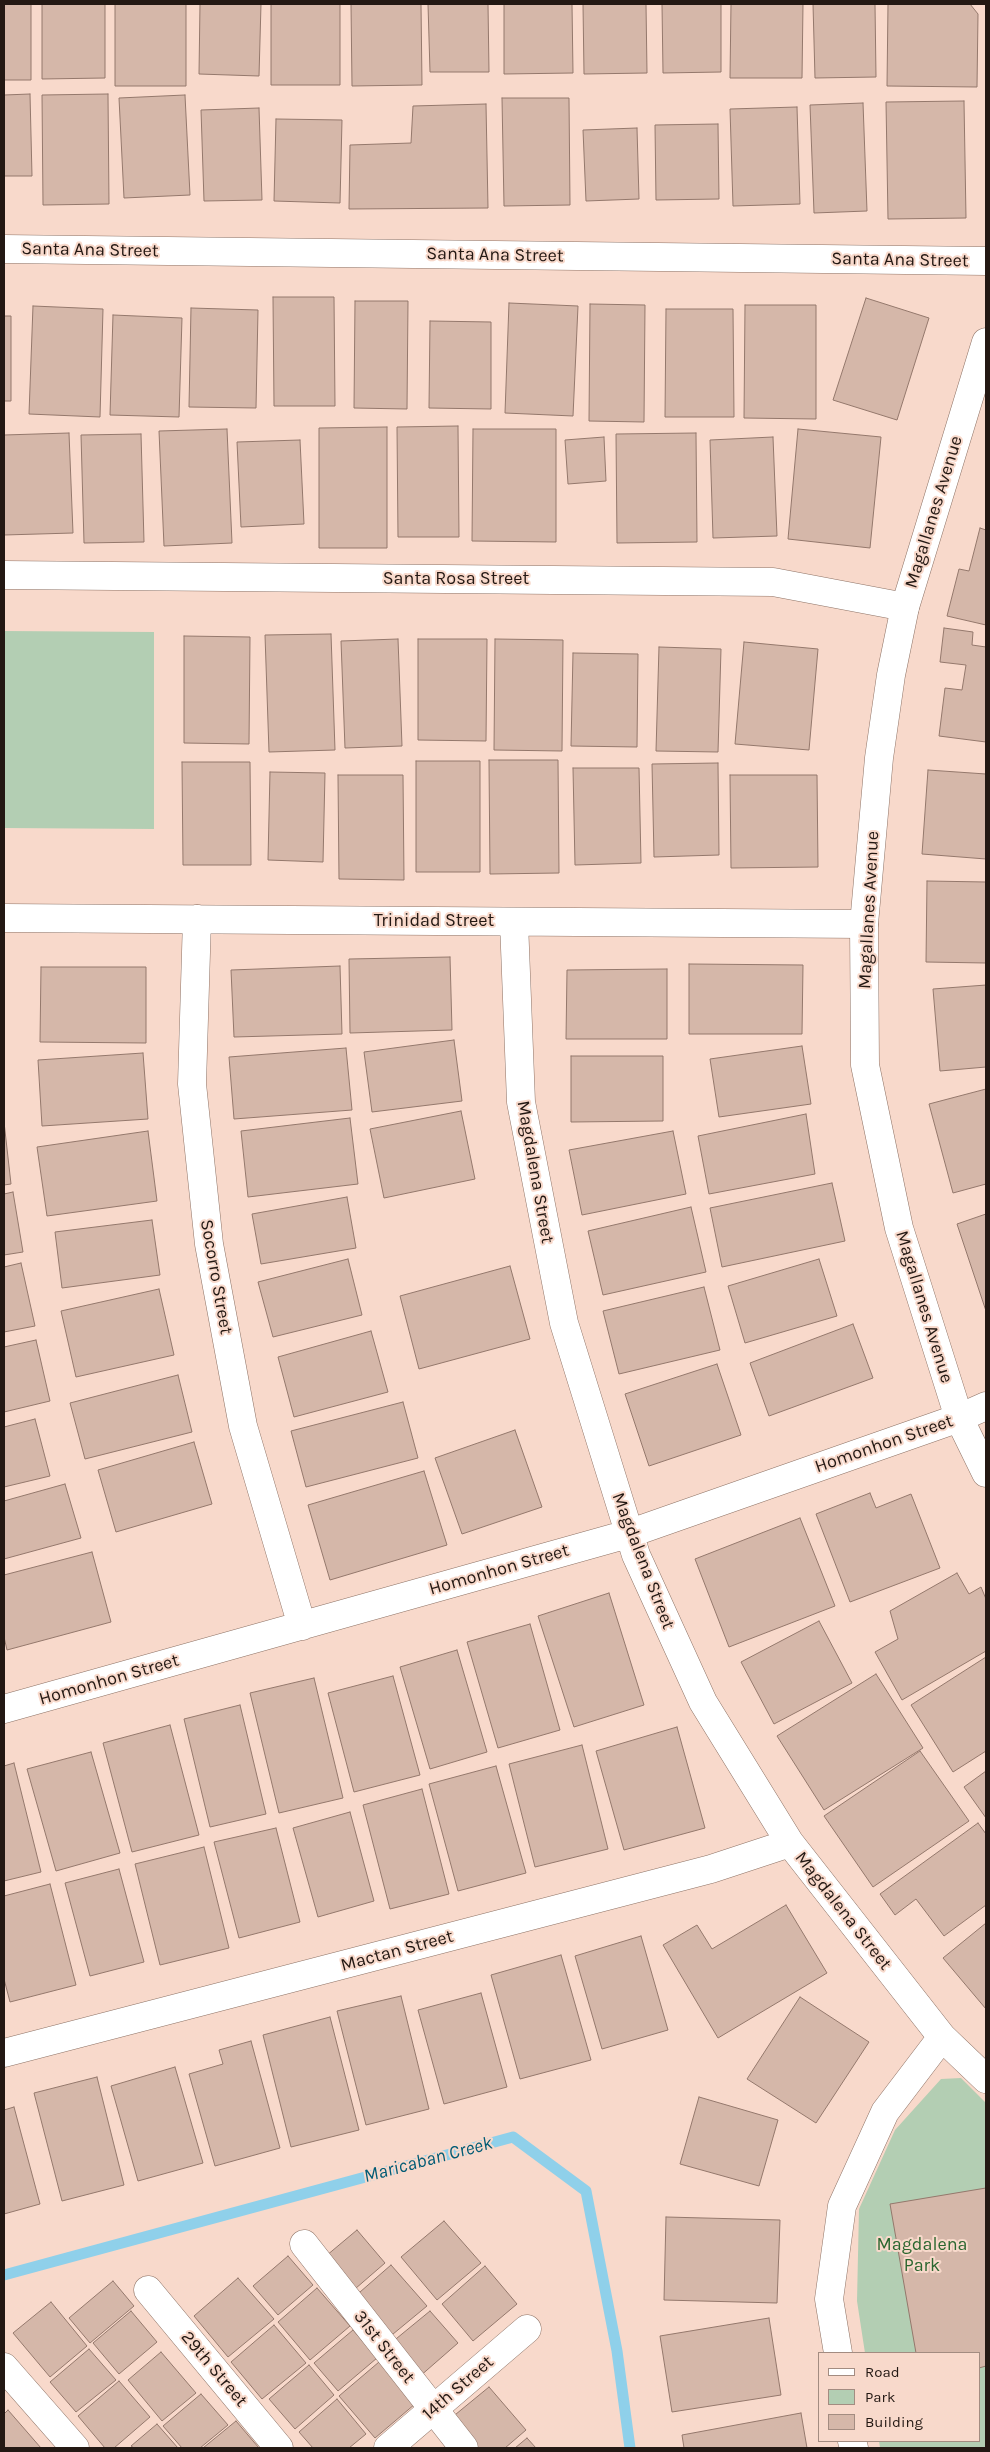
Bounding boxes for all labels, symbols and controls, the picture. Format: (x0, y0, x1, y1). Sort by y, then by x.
street label: Santa Ana Street (21, 238, 159, 262)
street label: Santa Ana Street (426, 243, 564, 267)
street label: Santa Ana Street (831, 248, 969, 272)
street label: Magallanes Avenue (901, 433, 967, 591)
street label: Santa Rosa Street (383, 568, 529, 590)
street label: Magallanes Avenue (854, 830, 884, 990)
street label: Trinidad Street (374, 910, 494, 932)
street label: Magdalena Street (512, 1099, 558, 1245)
street label: Socorro Street (195, 1218, 237, 1336)
street label: Magallanes Avenue (891, 1228, 957, 1386)
street label: Homonhon Street (812, 1410, 956, 1478)
street label: Magdalena Street (607, 1490, 679, 1632)
street label: Homonhon Street (426, 1540, 572, 1600)
street label: Homonhon Street (36, 1650, 182, 1710)
street label: Magdalena Street (790, 1847, 896, 1975)
street label: Mactan Street (338, 1926, 456, 1976)
water label: Maricaban Creek (361, 2132, 495, 2188)
park label: Magdalena Park (877, 2234, 967, 2276)
street label: 31st Street (349, 2306, 419, 2388)
street label: 29th Street (176, 2327, 252, 2411)
street label: 14th Street (418, 2351, 498, 2425)
legend (818, 2352, 980, 2442)
text: Road (865, 2363, 900, 2381)
text: Park (865, 2388, 895, 2406)
text: Building (865, 2413, 923, 2431)

